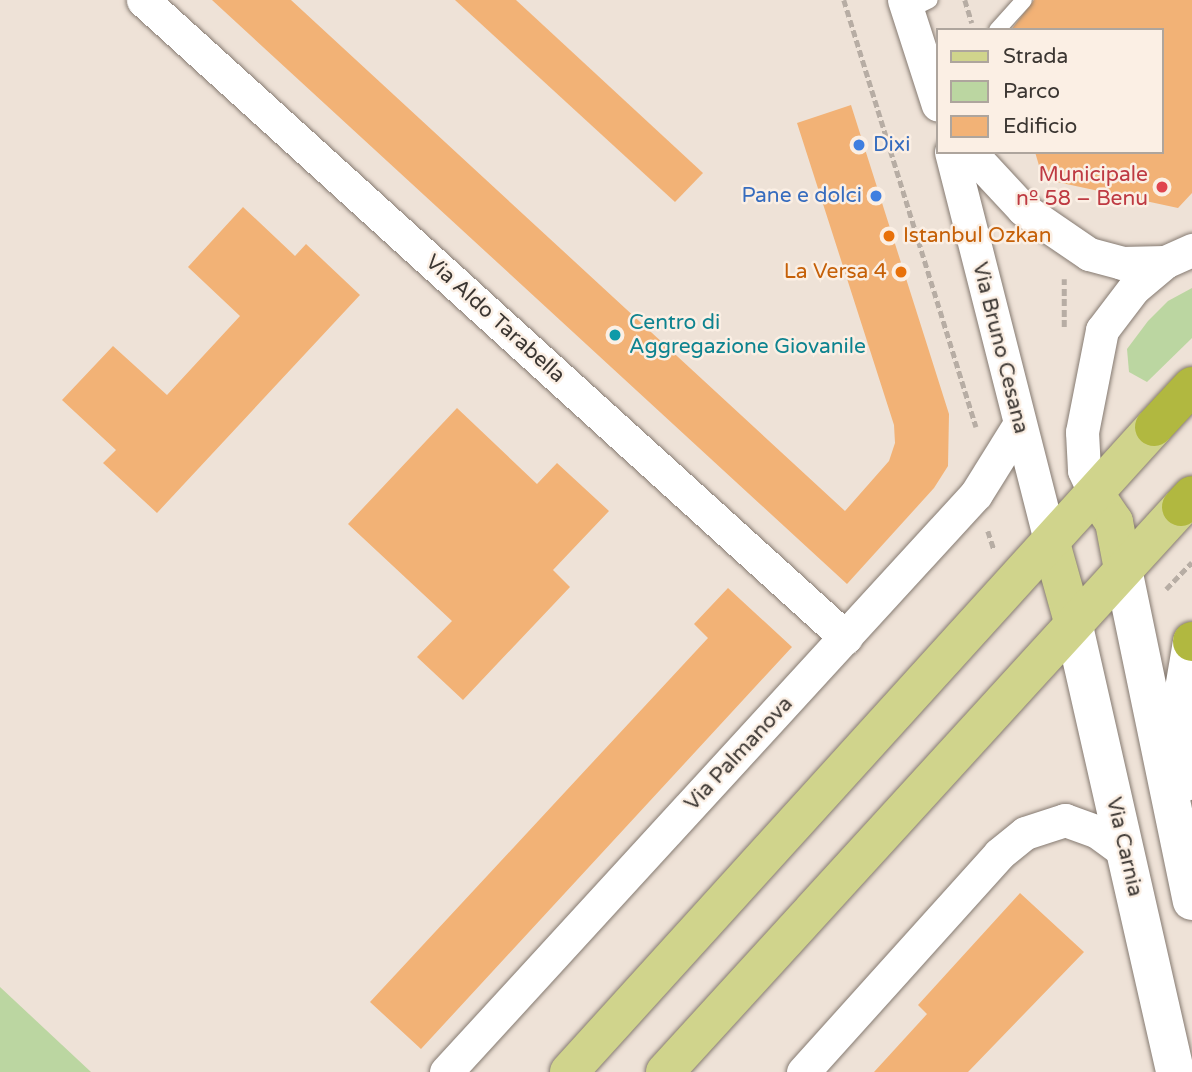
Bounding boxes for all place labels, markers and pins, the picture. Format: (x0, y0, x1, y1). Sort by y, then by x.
place label: Dixi (873, 132, 910, 158)
marker: Dixi (851, 137, 867, 153)
place label: Municipale nº 58 – Benu (1016, 162, 1148, 212)
marker: Municipale nº 58 – Benu (1154, 179, 1170, 195)
place label: Pane e dolci (741, 183, 862, 209)
marker: Pane e dolci (868, 188, 884, 204)
place label: Istanbul Ozkan (903, 223, 1051, 249)
marker: Istanbul Ozkan (881, 228, 897, 244)
place label: La Versa 4 (784, 259, 887, 285)
marker: La Versa 4 (893, 264, 909, 280)
place label: Centro di Aggregazione Giovanile (629, 310, 866, 360)
marker: Centro di Aggregazione Giovanile (607, 327, 623, 343)

